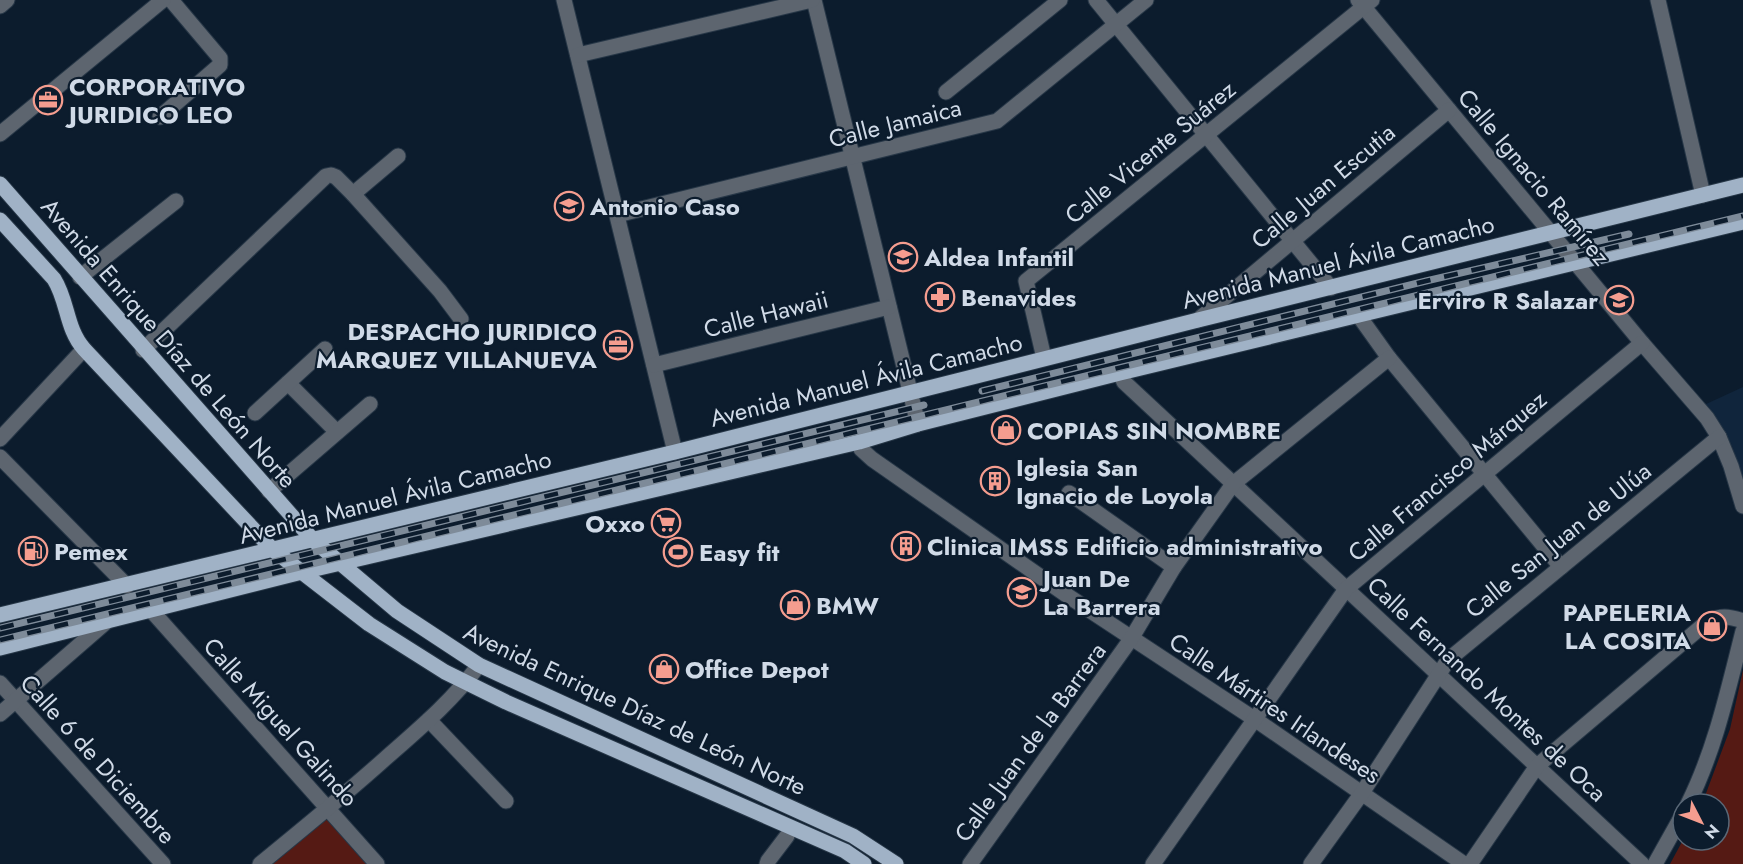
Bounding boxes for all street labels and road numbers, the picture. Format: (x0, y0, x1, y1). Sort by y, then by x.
street label: Calle Vicente Suárez (1057, 72, 1243, 232)
street label: Calle Ignacio Ramírez (1450, 81, 1618, 273)
street label: Calle Jamaica (825, 90, 965, 156)
street label: Calle Juan Escutia (1243, 115, 1403, 257)
street label: Avenida Enrique Díaz de León Norte (33, 190, 305, 496)
street label: Avenida Manuel Ávila Camacho (1178, 206, 1498, 318)
street label: Calle Hawaii (700, 282, 832, 346)
street label: Avenida Manuel Ávila Camacho (706, 324, 1026, 436)
street label: Calle Francisco Márquez (1340, 382, 1554, 570)
street label: Avenida Manuel Ávila Camacho (235, 441, 555, 553)
street label: Calle San Juan de Ulúa (1457, 454, 1659, 626)
street label: Calle Fernando Montes de Oca (1359, 568, 1615, 810)
street label: Avenida Enrique Díaz de León Norte (458, 614, 812, 804)
street label: Calle Mártires Irlandeses (1162, 624, 1388, 792)
street label: Calle Miguel Galindo (195, 630, 367, 814)
street label: Calle Juan de la Barrera (946, 635, 1114, 849)
street label: Calle 6 de Diciembre (12, 666, 184, 852)

